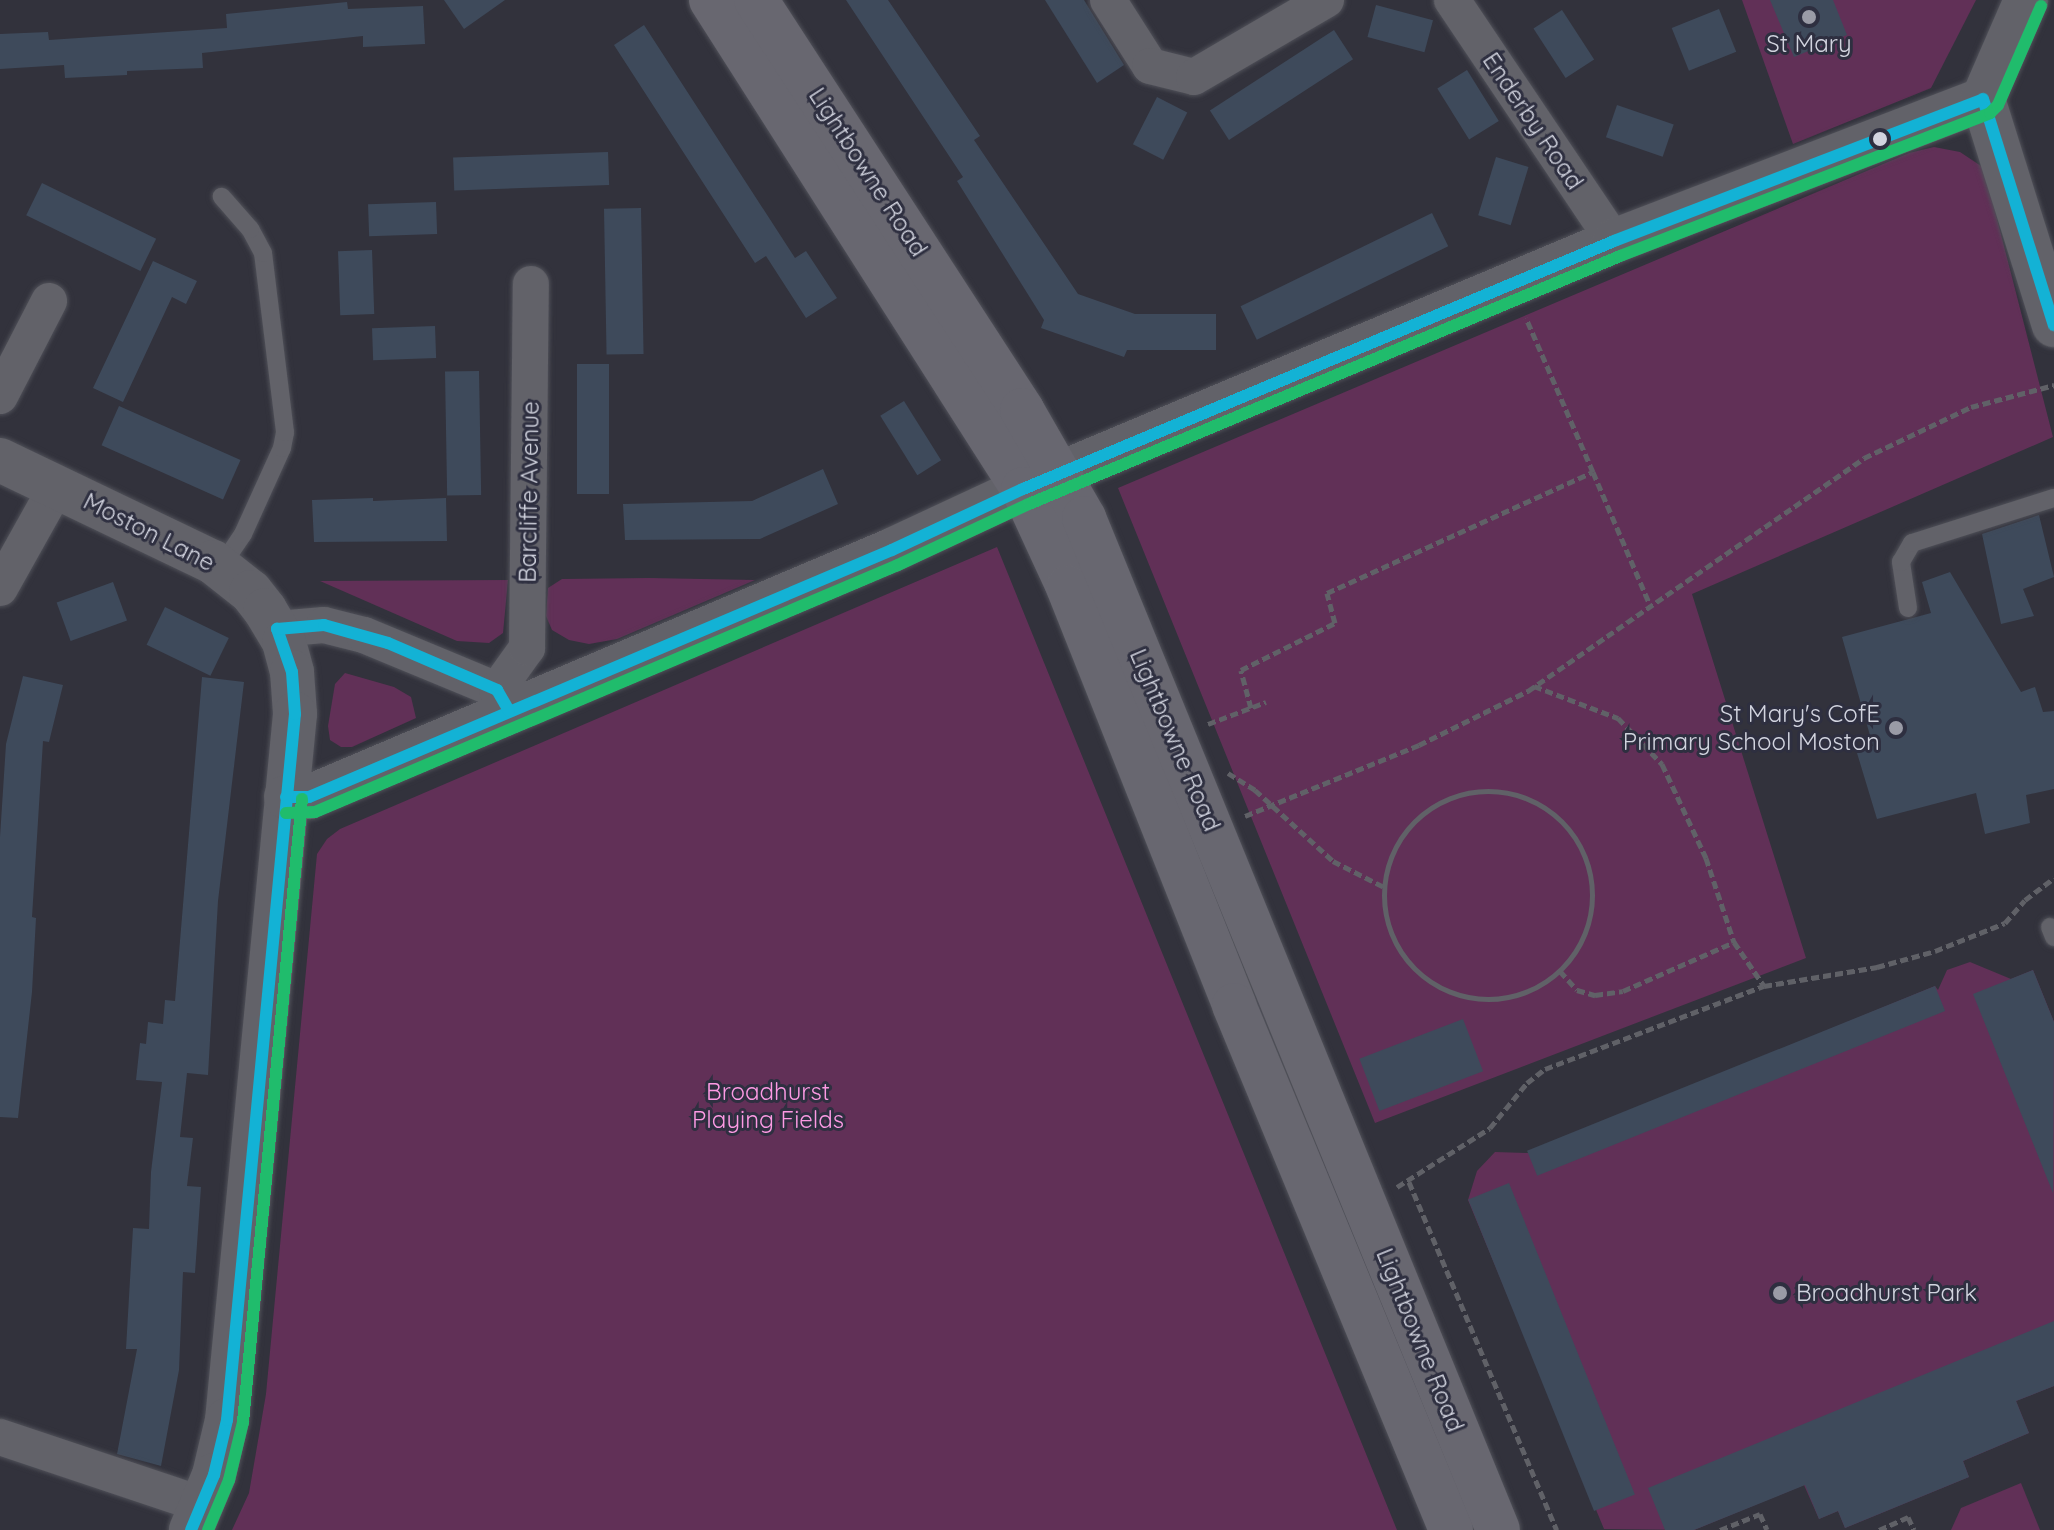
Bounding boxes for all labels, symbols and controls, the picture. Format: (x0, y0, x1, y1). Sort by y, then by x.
marker: St Mary (1800, 8, 1818, 26)
place label: St Mary (1766, 30, 1852, 58)
street label: Enderby Road (1477, 47, 1589, 195)
street label: Lightbowne Road (803, 82, 933, 262)
unlabelled marker (1872, 131, 1888, 147)
street label: Barcliffe Avenue (513, 401, 545, 583)
street label: Moston Lane (79, 487, 219, 577)
street label: Lightbowne Road (1124, 645, 1226, 835)
place label: St Mary's CofE Primary School Moston (1623, 700, 1880, 756)
marker: St Mary's CofE Primary School Moston (1887, 719, 1905, 737)
park label: Broadhurst Playing Fields (692, 1078, 844, 1134)
street label: Lightbowne Road (1370, 1244, 1470, 1436)
place label: Broadhurst Park (1796, 1279, 1977, 1307)
marker: Broadhurst Park (1771, 1284, 1789, 1302)

